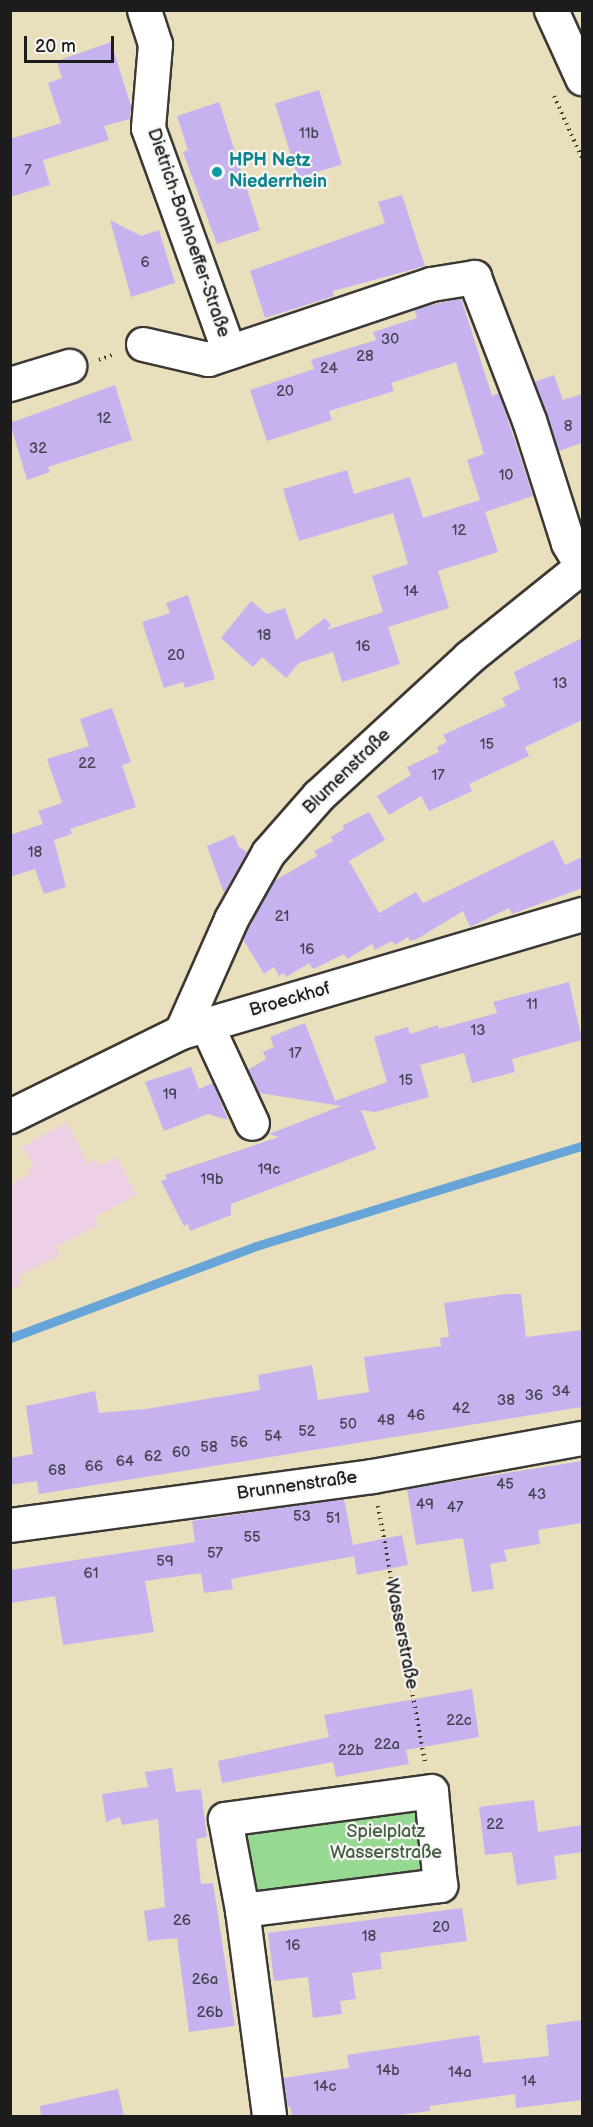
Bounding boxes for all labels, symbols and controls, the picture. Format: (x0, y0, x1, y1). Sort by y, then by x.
scale bar (27, 24, 117, 62)
text: 20 m (35, 36, 76, 57)
house number: 11b (299, 125, 319, 143)
street label: Dietrich-Bonhoeffer-Straße (142, 126, 234, 340)
place label: HPH Netz Niederrhein (229, 151, 327, 194)
house number: 7 (24, 162, 32, 180)
marker: HPH Netz Niederrhein (210, 165, 224, 179)
house number: 6 (140, 254, 150, 272)
house number: 30 (381, 331, 399, 349)
house number: 28 (356, 348, 374, 366)
house number: 24 (320, 360, 338, 378)
house number: 20 (276, 383, 294, 401)
house number: 12 (97, 410, 111, 428)
house number: 8 (564, 418, 572, 436)
house number: 32 (29, 440, 47, 458)
house number: 10 (499, 467, 513, 485)
house number: 12 (452, 522, 466, 540)
house number: 14 (404, 583, 418, 601)
house number: 18 (257, 627, 271, 645)
house number: 16 (356, 638, 370, 656)
house number: 20 (167, 647, 185, 665)
house number: 13 (552, 675, 568, 693)
street label: Blumenstraße (299, 725, 395, 819)
house number: 15 (480, 736, 494, 754)
house number: 22 (78, 755, 96, 773)
house number: 17 (431, 767, 445, 785)
house number: 18 (28, 844, 42, 862)
house number: 21 (275, 908, 289, 926)
house number: 16 (300, 941, 314, 959)
street label: Broeckhof (247, 978, 333, 1022)
house number: 11 (526, 996, 538, 1014)
house number: 13 (470, 1022, 486, 1040)
house number: 17 (288, 1045, 302, 1063)
house number: 15 (399, 1072, 413, 1090)
house number: 19 (163, 1086, 177, 1104)
house number: 19c (258, 1161, 280, 1179)
house number: 19b (201, 1171, 223, 1189)
house number: 34 (552, 1383, 570, 1401)
house number: 36 (525, 1387, 543, 1405)
house number: 38 (497, 1392, 515, 1410)
house number: 42 (452, 1400, 470, 1418)
house number: 46 (407, 1407, 425, 1425)
house number: 48 (377, 1412, 395, 1430)
house number: 50 (339, 1416, 357, 1434)
house number: 52 (298, 1423, 316, 1441)
house number: 54 (264, 1428, 282, 1446)
house number: 56 (230, 1434, 248, 1452)
house number: 58 (200, 1439, 218, 1457)
house number: 60 (172, 1444, 190, 1462)
house number: 62 (144, 1448, 162, 1466)
house number: 64 (116, 1453, 134, 1471)
house number: 66 (85, 1458, 103, 1476)
house number: 68 (48, 1462, 66, 1480)
street label: Brunnenstraße (235, 1467, 359, 1505)
house number: 45 (496, 1476, 514, 1494)
house number: 43 (528, 1486, 546, 1504)
house number: 49 (416, 1496, 434, 1514)
house number: 47 (447, 1499, 463, 1517)
house number: 53 (293, 1508, 311, 1526)
house number: 51 (326, 1510, 340, 1528)
house number: 55 (243, 1529, 261, 1547)
house number: 57 (207, 1545, 223, 1563)
house number: 59 (156, 1553, 174, 1571)
house number: 61 (84, 1565, 98, 1583)
street label: Wasserstraße (380, 1577, 422, 1691)
house number: 22c (446, 1712, 472, 1730)
house number: 22a (374, 1736, 400, 1754)
house number: 22b (338, 1742, 364, 1760)
house number: 22 (486, 1816, 504, 1834)
park label: Spielplatz Wasserstraße (330, 1822, 442, 1864)
house number: 26 (173, 1912, 191, 1930)
house number: 20 (432, 1919, 450, 1937)
house number: 18 (362, 1928, 376, 1946)
house number: 16 (286, 1937, 300, 1955)
house number: 26a (192, 1971, 218, 1989)
house number: 26b (197, 2004, 223, 2022)
house number: 14b (376, 2062, 400, 2080)
house number: 14a (448, 2064, 472, 2082)
house number: 14 (522, 2073, 536, 2091)
house number: 14c (314, 2078, 336, 2096)

